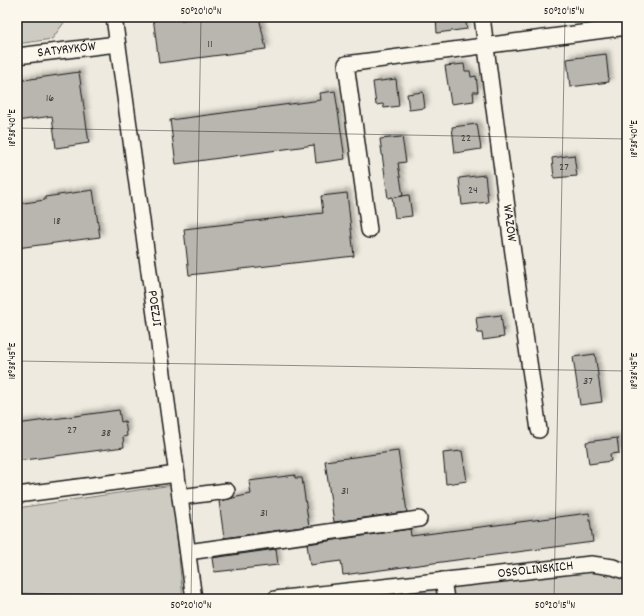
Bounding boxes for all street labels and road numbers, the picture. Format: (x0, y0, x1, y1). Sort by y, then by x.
street label: SATYRYKÓW (36, 37, 98, 63)
street label: WAZÓW (497, 203, 522, 244)
street label: POEZJI (142, 289, 167, 328)
street label: OSSOLIŃSKICH (496, 556, 574, 584)

